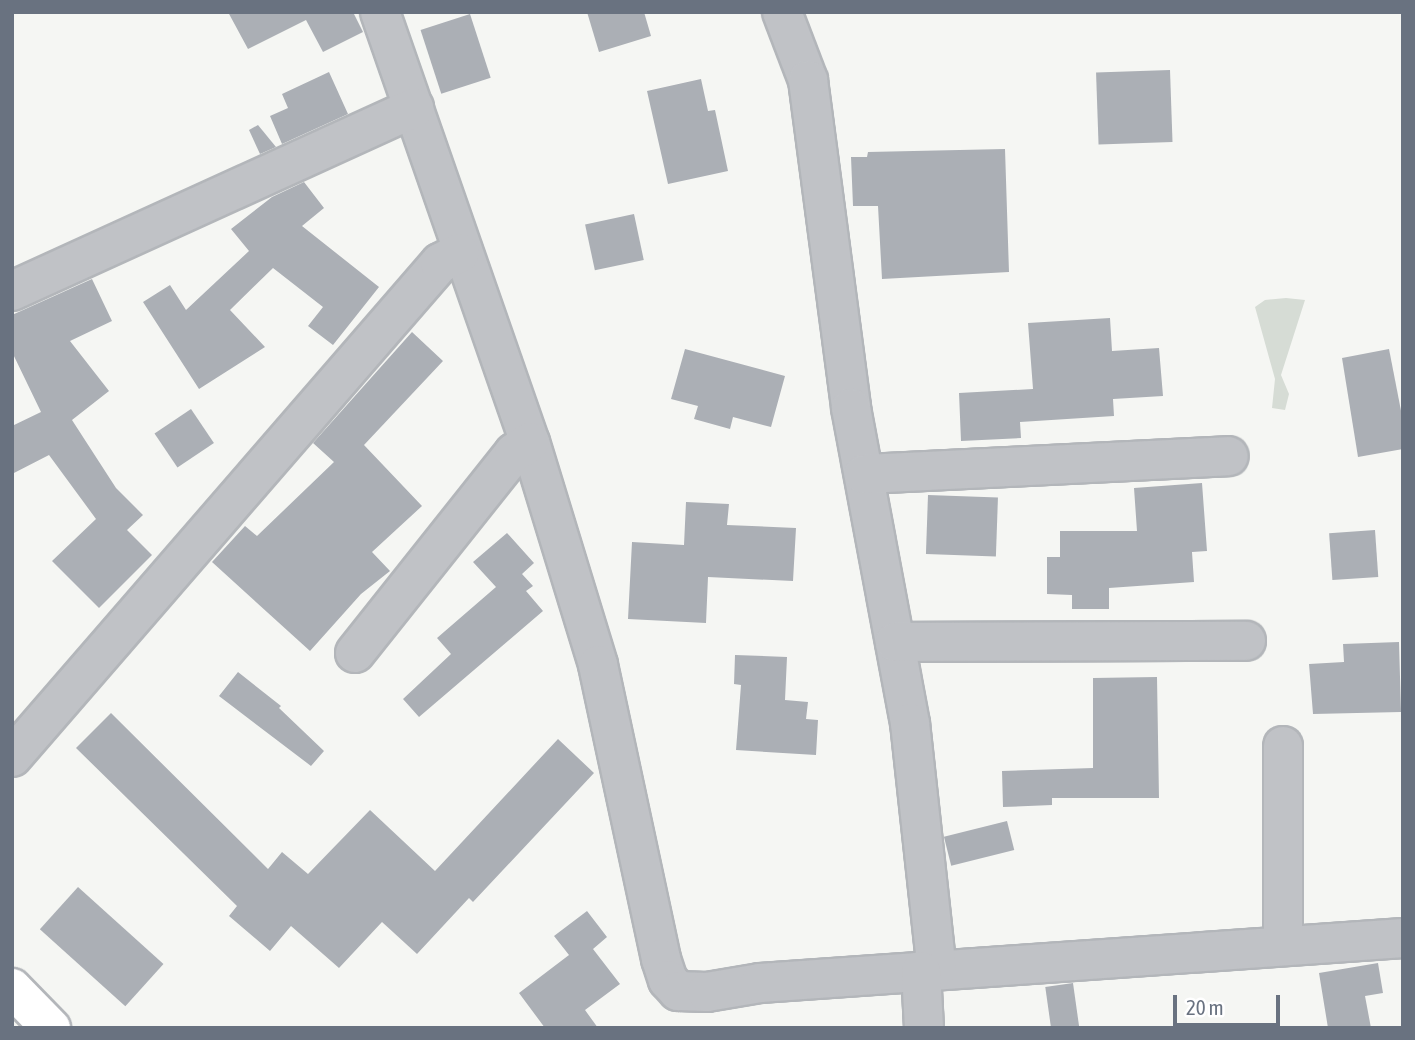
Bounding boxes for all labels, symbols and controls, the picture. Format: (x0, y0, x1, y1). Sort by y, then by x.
scale bar (1177, 981, 1284, 1025)
text: 20 m (1186, 995, 1224, 1019)

